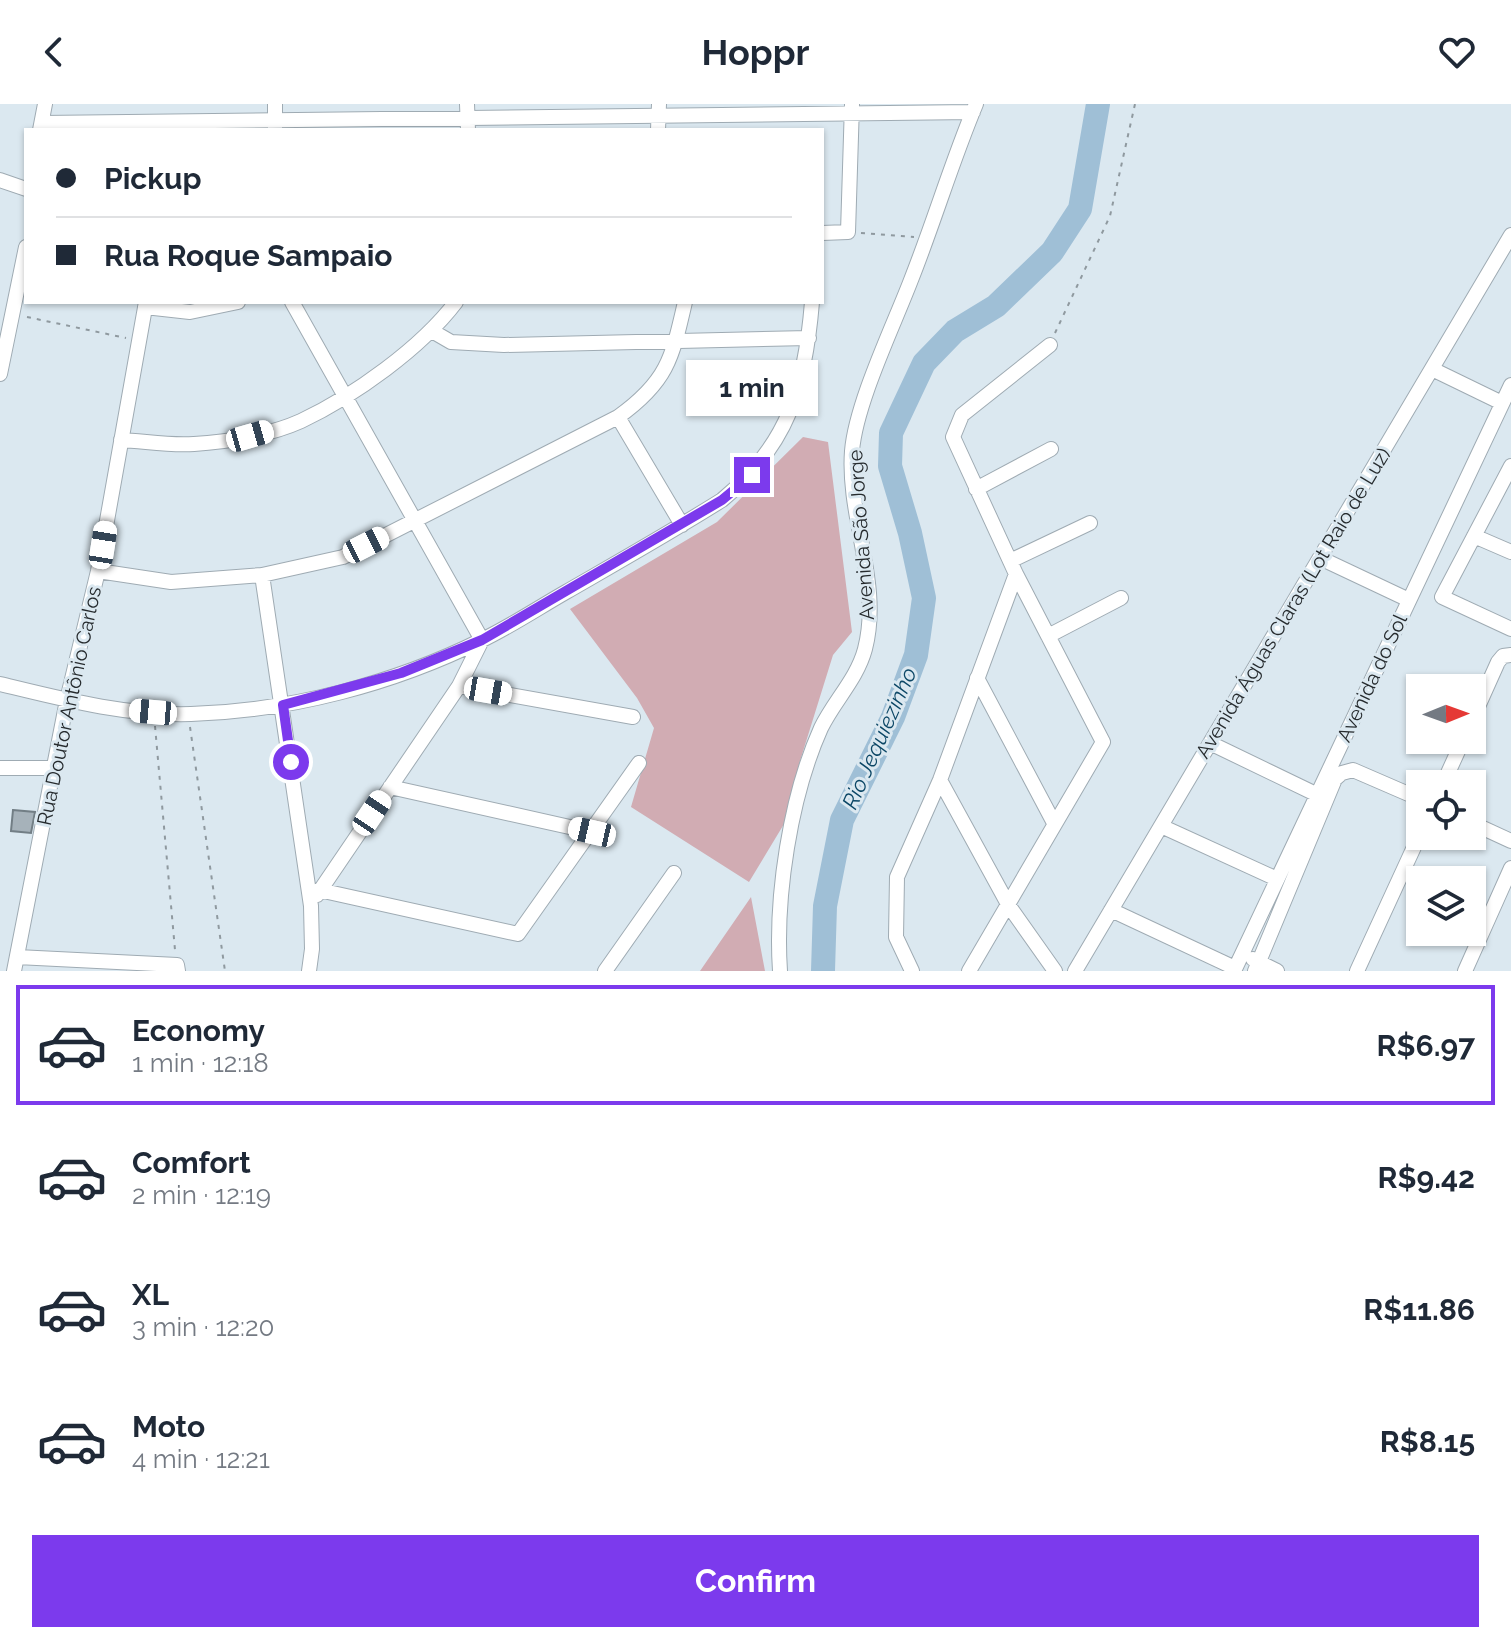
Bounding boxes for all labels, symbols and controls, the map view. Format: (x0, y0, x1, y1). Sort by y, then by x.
icon: back (32, 30, 76, 74)
icon: heart (1435, 30, 1479, 74)
text: Hoppr (702, 31, 809, 73)
text: Pickup (104, 161, 202, 196)
text: Rua Roque Sampaio (104, 238, 393, 273)
callout: 1 min (686, 359, 818, 415)
text: 1 min (719, 373, 785, 403)
car (224, 418, 276, 454)
street label: Avenida Águas Claras (Lot Raio de Luz) (1191, 443, 1395, 763)
street label: Avenida São Jorge (843, 449, 879, 621)
route end (734, 457, 770, 493)
car (87, 519, 119, 571)
car (339, 523, 393, 567)
street label: Rua Doutor Antônio Carlos (32, 584, 106, 828)
street label: Avenida do Sol (1332, 610, 1412, 746)
water label: Rio Jequiezinho (836, 663, 922, 813)
north arrow (1406, 674, 1486, 754)
map controls (1406, 674, 1486, 946)
car (462, 675, 514, 707)
car (128, 698, 178, 726)
route start (273, 744, 309, 780)
button: locate (1406, 770, 1486, 850)
car (349, 786, 395, 840)
car (566, 815, 618, 849)
button: layers (1406, 866, 1486, 946)
icon: car (36, 1009, 108, 1081)
text: Economy (132, 1013, 265, 1048)
text: R$6.97 (1377, 1028, 1475, 1063)
text: 1 min · 12:18 (132, 1048, 269, 1078)
icon: car (36, 1141, 108, 1213)
text: Comfort (132, 1145, 251, 1180)
text: R$9.42 (1378, 1160, 1475, 1195)
text: 2 min · 12:19 (132, 1180, 271, 1210)
icon: car (36, 1273, 108, 1345)
text: XL (132, 1277, 169, 1312)
text: R$11.86 (1363, 1292, 1475, 1327)
text: 3 min · 12:20 (132, 1312, 274, 1342)
icon: car (36, 1405, 108, 1477)
text: Moto (132, 1409, 205, 1444)
text: R$8.15 (1380, 1424, 1475, 1459)
text: 4 min · 12:21 (132, 1444, 270, 1474)
button: Confirm (32, 1535, 1479, 1627)

